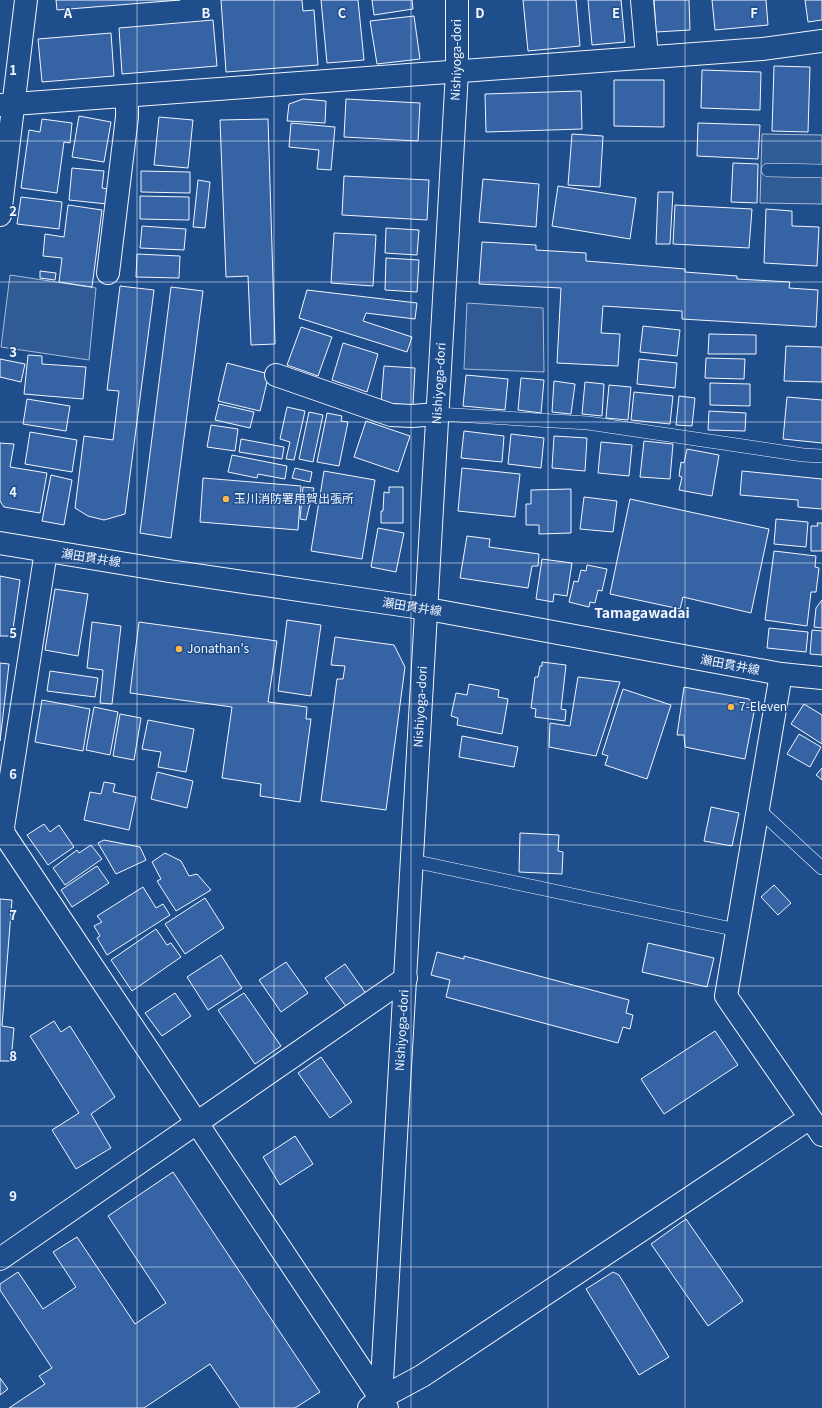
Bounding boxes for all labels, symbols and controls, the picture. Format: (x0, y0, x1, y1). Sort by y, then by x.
text: A (63, 3, 73, 22)
text: B (202, 3, 211, 22)
text: C (338, 3, 347, 22)
text: D (475, 3, 485, 22)
text: E (612, 3, 620, 22)
text: F (750, 3, 758, 22)
street label: Nishiyoga-dori (445, 19, 464, 101)
text: 1 (9, 60, 17, 79)
text: 2 (9, 201, 17, 220)
text: 3 (9, 342, 17, 361)
street label: Nishiyoga-dori (427, 342, 448, 425)
text: 4 (9, 482, 17, 501)
place label: 玉川消防署用賀出張所 (234, 489, 354, 506)
marker: 玉川消防署用賀出張所 (221, 494, 231, 504)
street label: 瀬田貫井線 (60, 543, 122, 570)
street label: 瀬田貫井線 (381, 592, 443, 619)
district label: Tamagawadai (594, 602, 690, 622)
text: 5 (9, 623, 17, 642)
place label: Jonathan's (187, 639, 249, 656)
marker: Jonathan's (174, 644, 184, 654)
street label: 瀬田貫井線 (699, 649, 761, 678)
street label: Nishiyoga-dori (408, 665, 430, 748)
place label: 7-Eleven (739, 697, 787, 714)
marker: 7-Eleven (726, 702, 736, 712)
text: 6 (9, 764, 17, 783)
text: 7 (9, 905, 17, 924)
street label: Nishiyoga-dori (390, 989, 411, 1071)
text: 8 (9, 1046, 17, 1065)
text: 9 (9, 1186, 17, 1205)

